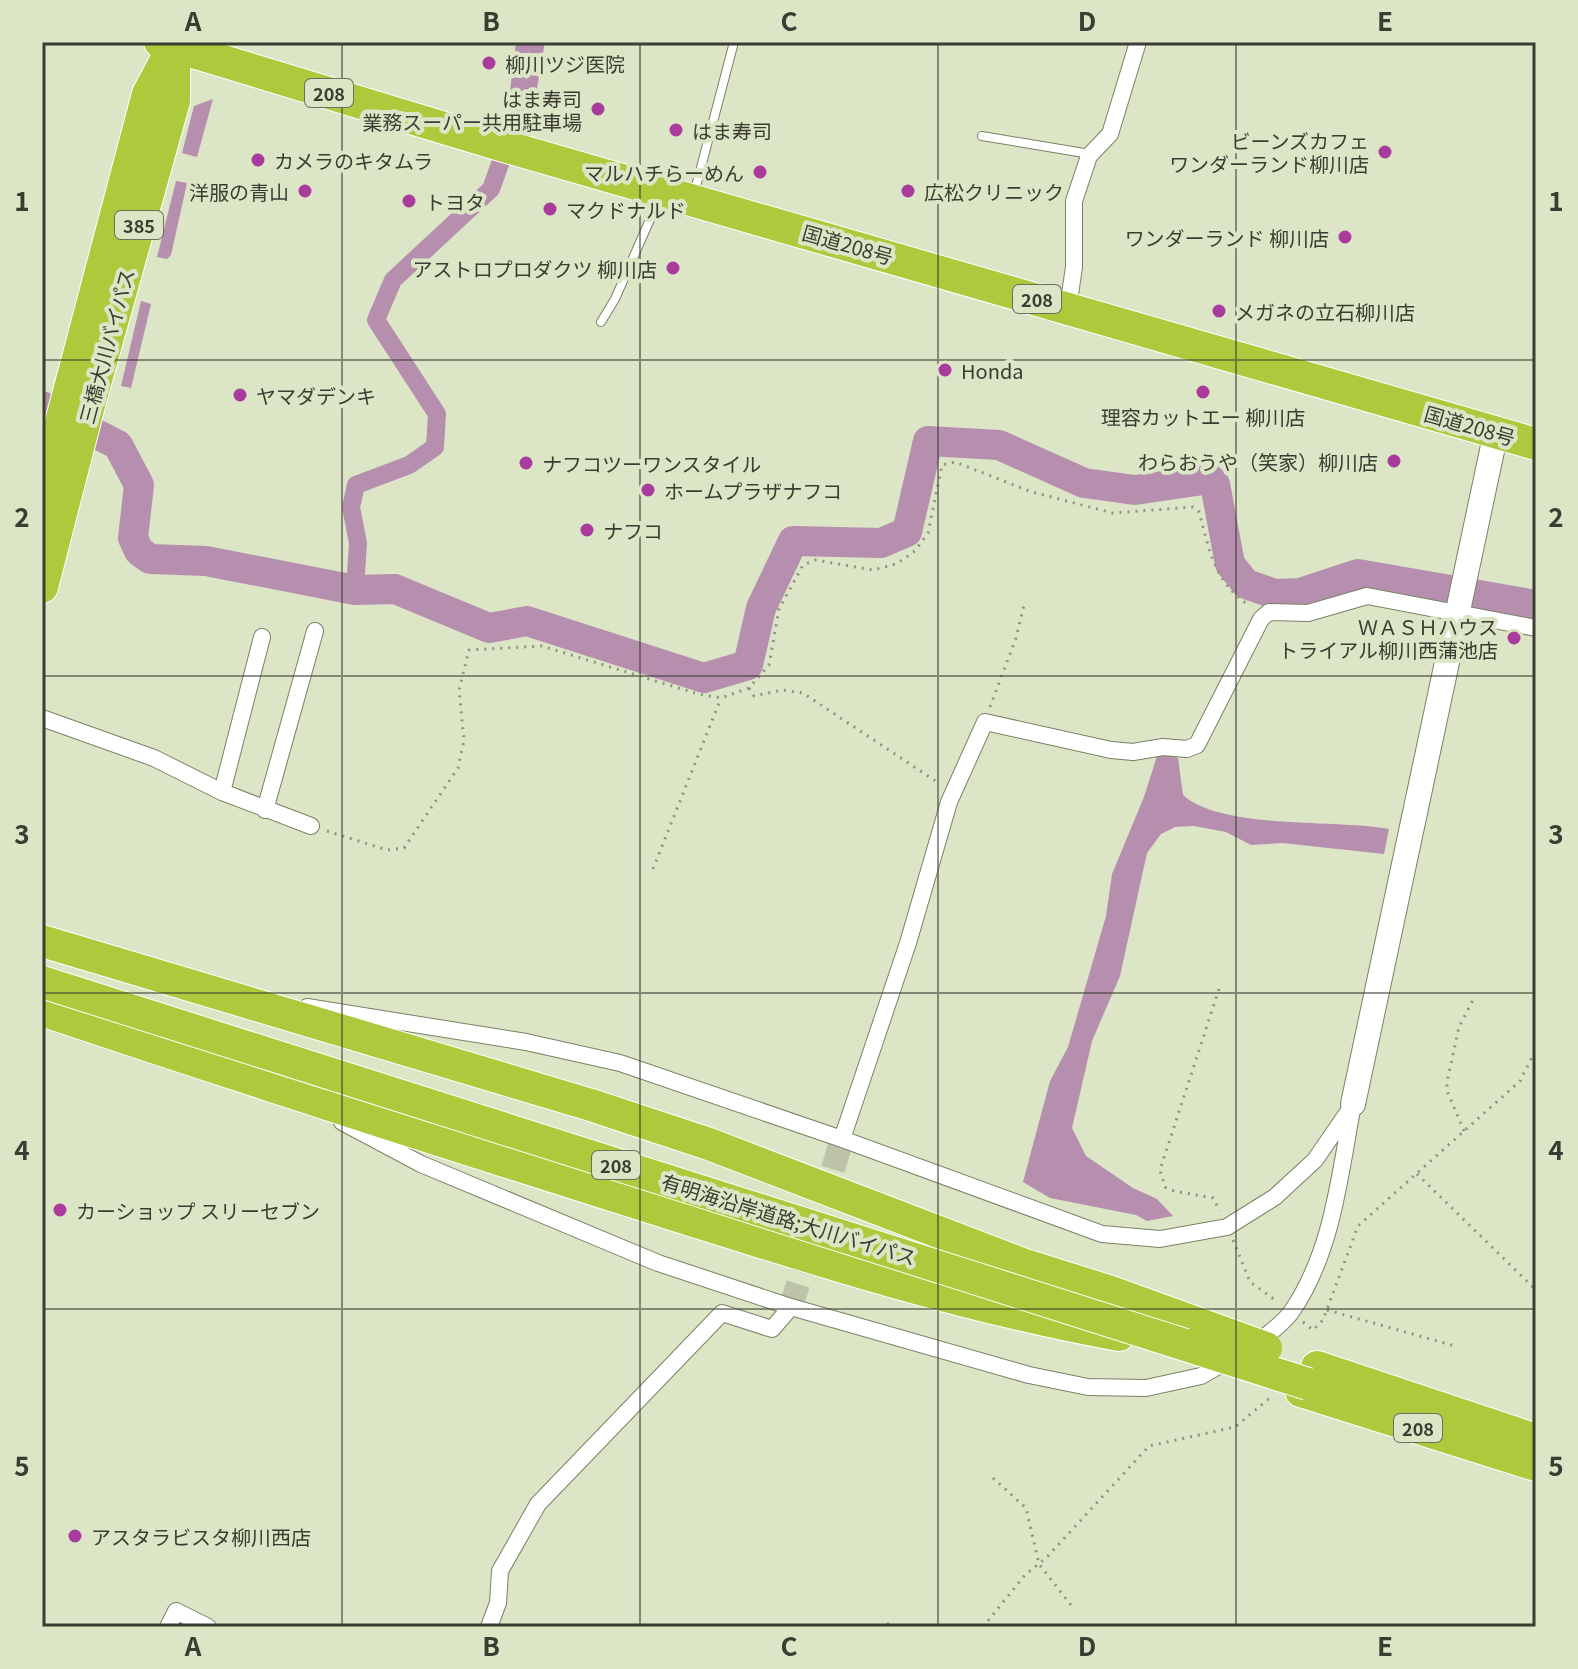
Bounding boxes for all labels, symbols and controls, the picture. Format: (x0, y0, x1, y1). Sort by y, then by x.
text: A (184, 1, 202, 38)
text: B (482, 1, 500, 38)
text: C (780, 1, 798, 38)
text: D (1078, 1, 1096, 38)
text: E (1377, 1, 1393, 38)
place label: 柳川ツジ医院 (505, 49, 625, 78)
marker: 柳川ツジ医院 (480, 54, 498, 72)
road number: 208 (305, 79, 353, 107)
place label: はま寿司 業務スーパー共用駐車場 (362, 84, 582, 136)
marker: はま寿司 業務スーパー共用駐車場 (589, 100, 607, 118)
place label: はま寿司 (692, 116, 772, 145)
marker: はま寿司 (667, 121, 685, 139)
place label: ビーンズカフェ ワンダーランド柳川店 (1169, 126, 1369, 178)
marker: ビーンズカフェ ワンダーランド柳川店 (1376, 143, 1394, 161)
place label: カメラのキタムラ (274, 146, 433, 175)
marker: カメラのキタムラ (249, 151, 267, 169)
place label: マルハチらーめん (584, 158, 744, 187)
marker: マルハチらーめん (751, 163, 769, 181)
place label: 洋服の青山 (189, 177, 289, 206)
place label: 広松クリニック (924, 177, 1064, 206)
text: 1 (14, 181, 30, 218)
text: 1 (1548, 181, 1564, 218)
marker: 洋服の青山 (296, 182, 314, 200)
marker: 広松クリニック (899, 182, 917, 200)
place label: トヨタ (425, 187, 485, 216)
marker: トヨタ (400, 192, 418, 210)
place label: マクドナルド (566, 195, 686, 224)
marker: マクドナルド (541, 200, 559, 218)
road number: 385 (115, 211, 163, 239)
street label: 国道208号 (799, 217, 897, 271)
place label: ワンダーランド 柳川店 (1125, 223, 1329, 252)
marker: ワンダーランド 柳川店 (1336, 228, 1354, 246)
place label: アストロプロダクツ 柳川店 (413, 254, 657, 283)
marker: アストロプロダクツ 柳川店 (664, 259, 682, 277)
street label: 三橋大川バイパス (71, 265, 141, 427)
road number: 208 (1013, 285, 1061, 313)
place label: メガネの立石柳川店 (1235, 297, 1415, 326)
marker: メガネの立石柳川店 (1210, 302, 1228, 320)
place label: Honda (961, 356, 1024, 385)
marker: Honda (936, 361, 954, 379)
place label: ヤマダデンキ (256, 381, 376, 410)
marker: 理容カットエー 柳川店 (1194, 383, 1212, 401)
marker: ヤマダデンキ (231, 386, 249, 404)
street label: 国道208号 (1421, 398, 1519, 452)
place label: 理容カットエー 柳川店 (1101, 402, 1305, 431)
place label: わらおうや（笑家）柳川店 (1138, 447, 1378, 476)
place label: ナフコツーワンスタイル (542, 449, 762, 478)
marker: わらおうや（笑家）柳川店 (1385, 452, 1403, 470)
marker: ナフコツーワンスタイル (517, 454, 535, 472)
place label: ホームプラザナフコ (664, 476, 842, 505)
marker: ホームプラザナフコ (639, 481, 657, 499)
text: 2 (14, 497, 30, 534)
text: 2 (1548, 497, 1564, 534)
place label: ナフコ (603, 516, 663, 545)
marker: ナフコ (578, 521, 596, 539)
place label: ＷＡＳＨハウス トライアル柳川西蒲池店 (1278, 612, 1498, 664)
marker: ＷＡＳＨハウス トライアル柳川西蒲池店 (1505, 629, 1523, 647)
text: 3 (14, 814, 30, 851)
text: 3 (1548, 814, 1564, 851)
text: 4 (14, 1130, 30, 1167)
text: 4 (1548, 1130, 1564, 1167)
road number: 208 (592, 1151, 640, 1179)
street label: 有明海沿岸道路;大川バイパス (658, 1166, 920, 1272)
place label: カーショップ スリーセブン (76, 1196, 320, 1225)
marker: カーショップ スリーセブン (51, 1201, 69, 1219)
road number: 208 (1394, 1414, 1442, 1442)
text: 5 (14, 1446, 30, 1483)
text: 5 (1548, 1446, 1564, 1483)
place label: アスタラビスタ柳川西店 (91, 1522, 311, 1551)
marker: アスタラビスタ柳川西店 (66, 1527, 84, 1545)
text: A (184, 1626, 202, 1663)
text: B (482, 1626, 500, 1663)
text: C (780, 1626, 798, 1663)
text: D (1078, 1626, 1096, 1663)
text: E (1377, 1626, 1393, 1663)

